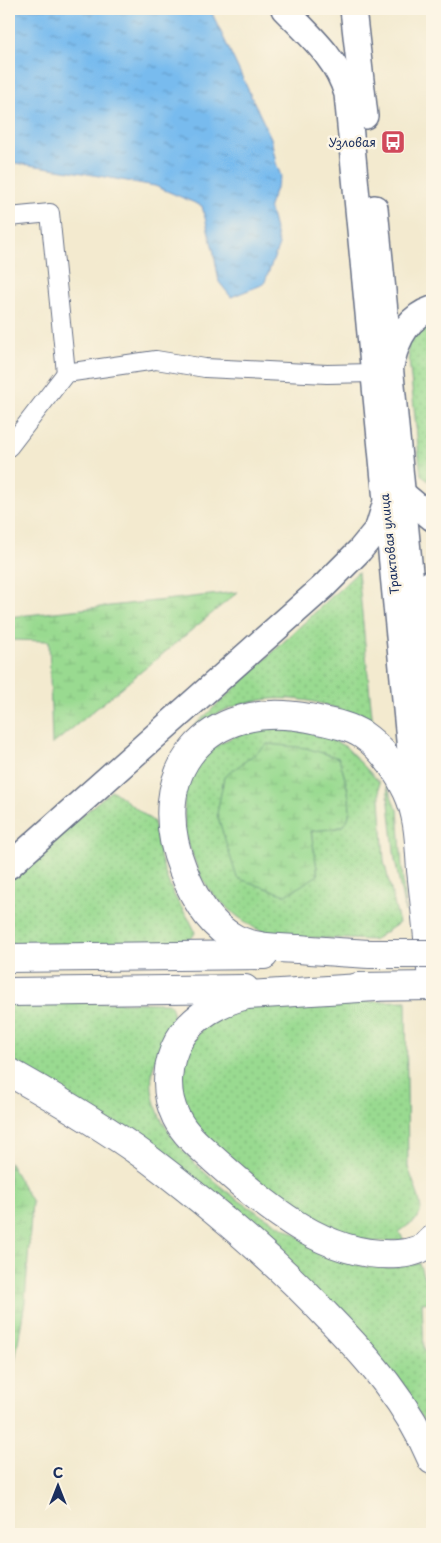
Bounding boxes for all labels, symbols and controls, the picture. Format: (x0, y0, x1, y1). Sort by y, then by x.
bus stop icon: Узловая (380, 129, 406, 155)
place label: Узловая (329, 133, 376, 151)
street label: Трактовая улица (375, 492, 403, 595)
north arrow (32, 1460, 82, 1510)
text: С (53, 1462, 63, 1483)

